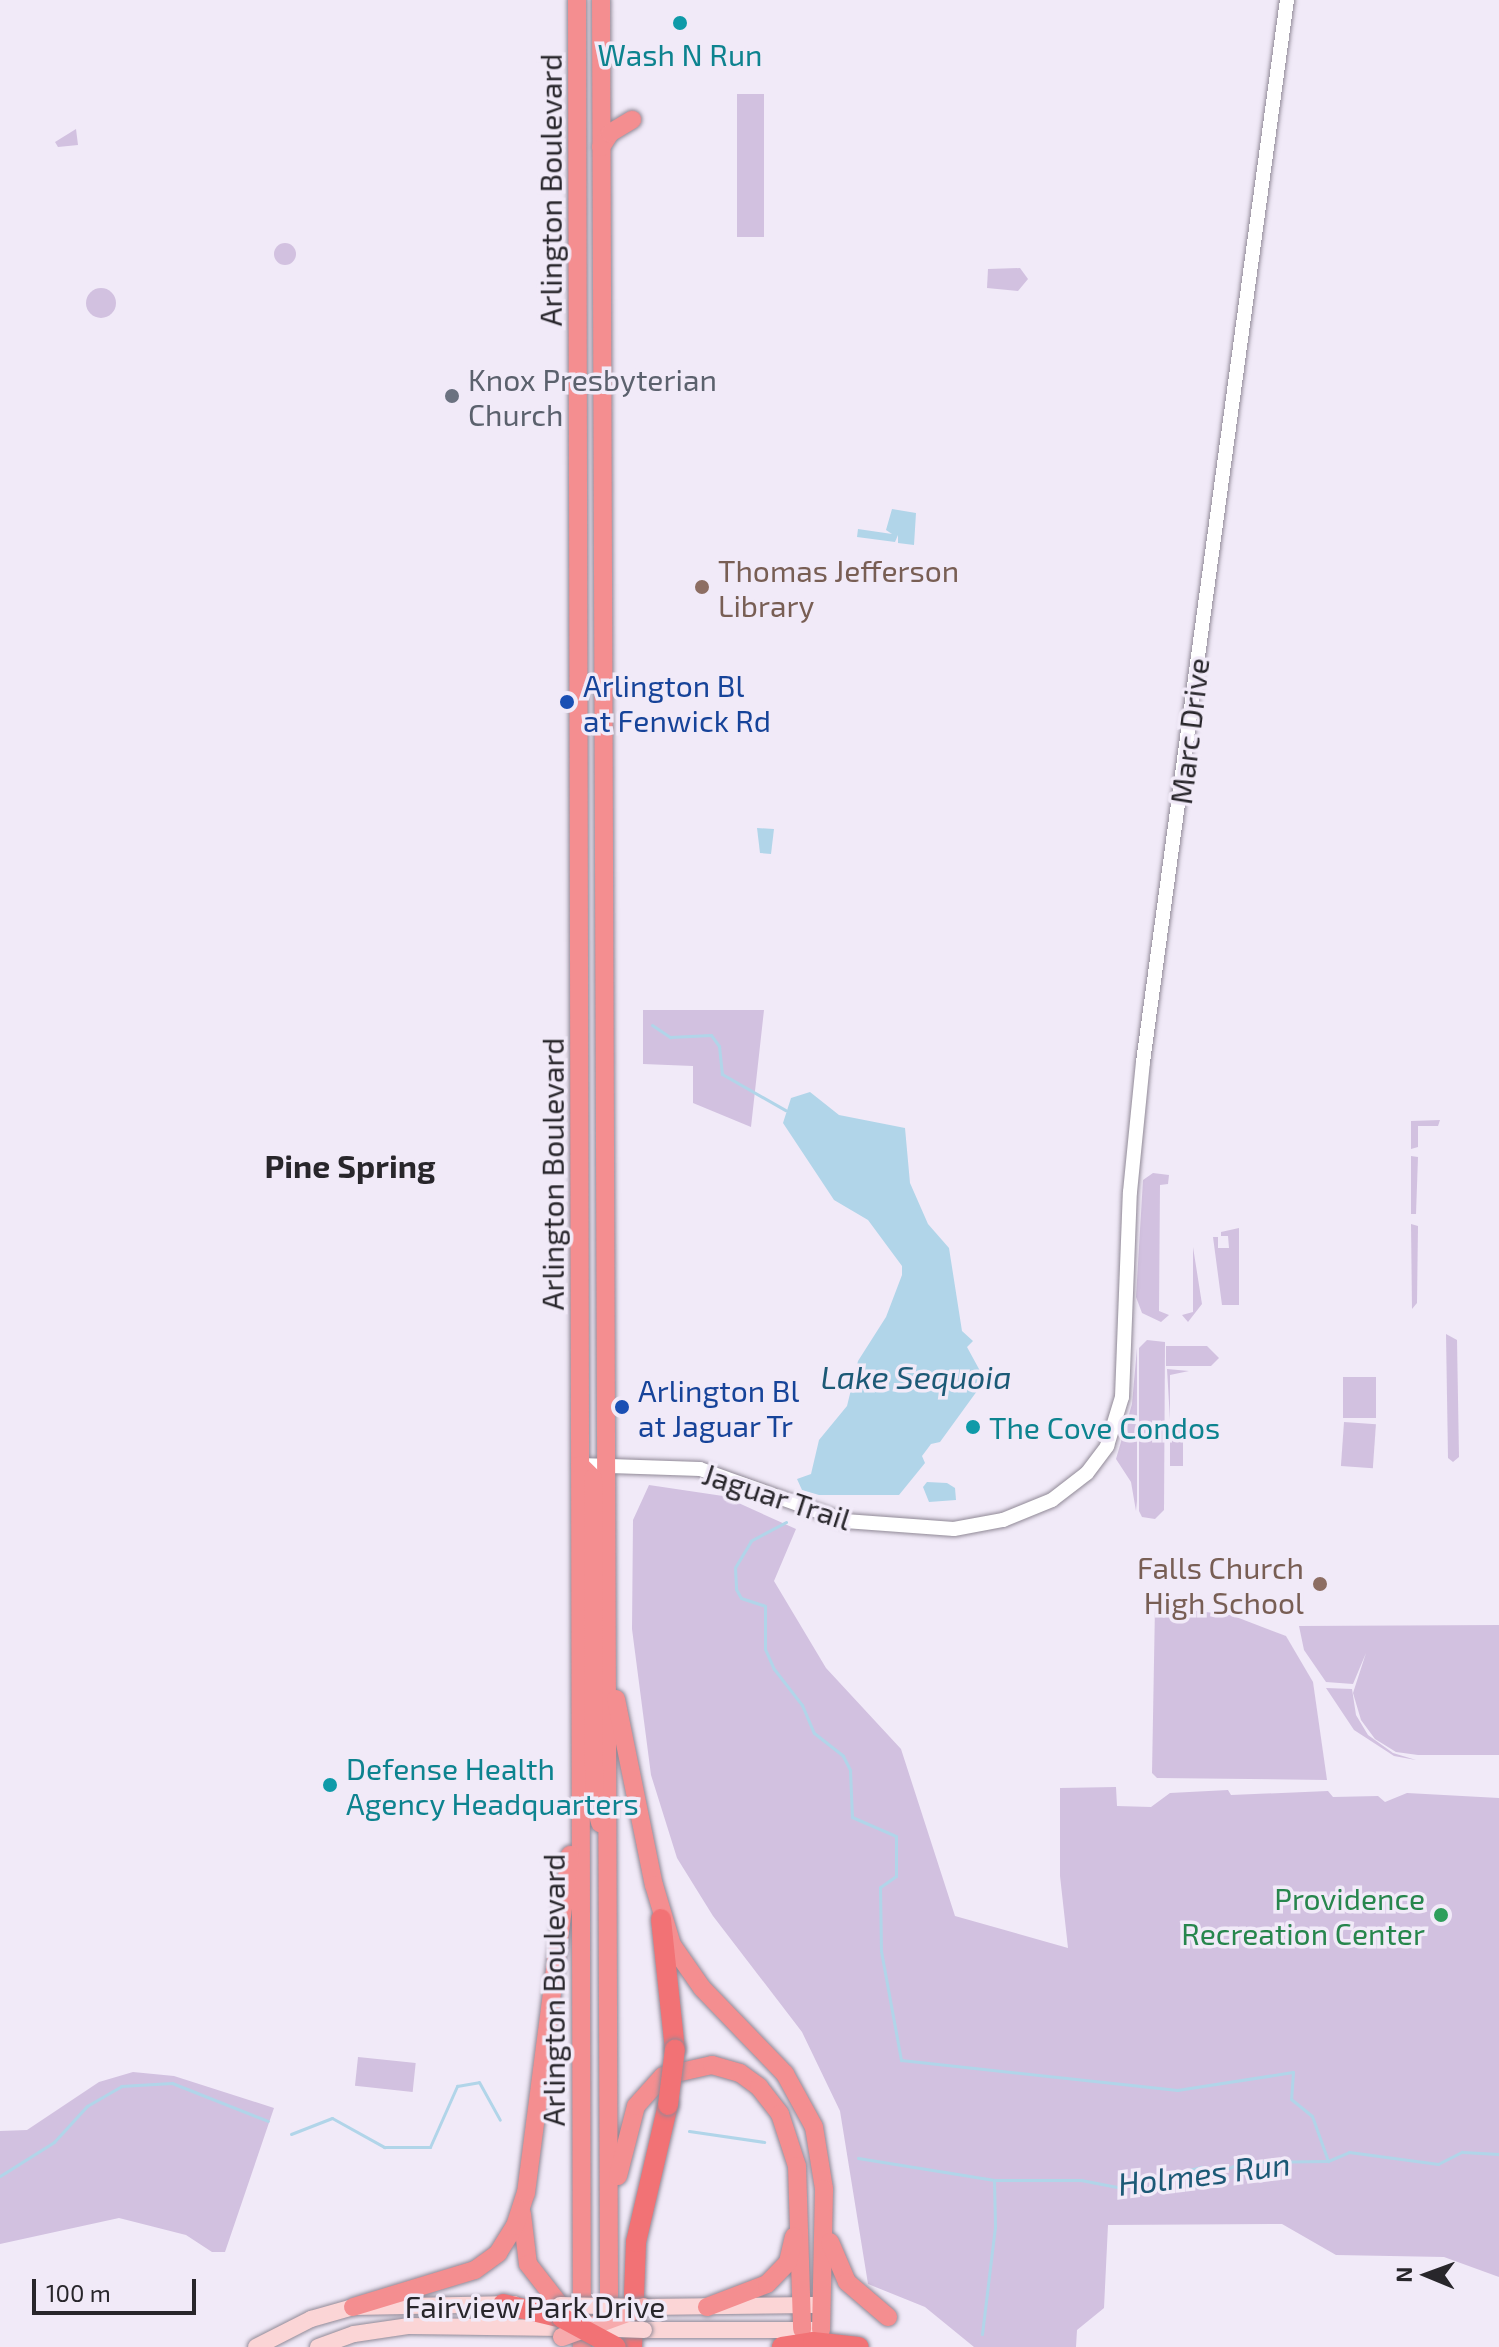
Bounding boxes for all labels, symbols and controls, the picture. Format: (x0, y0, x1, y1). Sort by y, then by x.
marker: Wash N Run (671, 14, 689, 32)
place label: Wash N Run (598, 36, 762, 72)
street label: Arlington Boulevard (532, 54, 568, 326)
place label: Knox Presbyterian Church (468, 361, 717, 432)
marker: Knox Presbyterian Church (443, 387, 461, 405)
place label: Thomas Jefferson Library (718, 552, 960, 622)
marker: Thomas Jefferson Library (693, 578, 711, 596)
street label: Marc Drive (1162, 656, 1216, 806)
place label: Arlington Bl at Fenwick Rd (583, 667, 771, 738)
marker: Arlington Bl at Fenwick Rd (558, 693, 576, 711)
street label: Arlington Boulevard (534, 1038, 570, 1310)
district label: Pine Spring (264, 1146, 436, 1184)
water label: Lake Sequoia (820, 1357, 1012, 1395)
place label: Arlington Bl at Jaguar Tr (638, 1372, 799, 1442)
marker: Arlington Bl at Jaguar Tr (613, 1398, 631, 1416)
place label: The Cove Condos (989, 1409, 1220, 1445)
marker: The Cove Condos (964, 1418, 982, 1436)
street label: Jaguar Trail (698, 1455, 856, 1537)
place label: Falls Church High School (1137, 1549, 1304, 1620)
marker: Falls Church High School (1311, 1575, 1329, 1593)
place label: Defense Health Agency Headquarters (346, 1750, 639, 1820)
marker: Defense Health Agency Headquarters (321, 1776, 339, 1794)
street label: Arlington Boulevard (535, 1854, 571, 2126)
place label: Providence Recreation Center (1181, 1880, 1425, 1950)
marker: Providence Recreation Center (1432, 1906, 1450, 1924)
water label: Holmes Run (1116, 2143, 1292, 2203)
north arrow (1387, 2235, 1467, 2315)
scale bar (36, 2263, 200, 2313)
text: N (1390, 2266, 1416, 2283)
text: 100 m (46, 2278, 111, 2307)
street label: Fairview Park Drive (404, 2288, 666, 2324)

